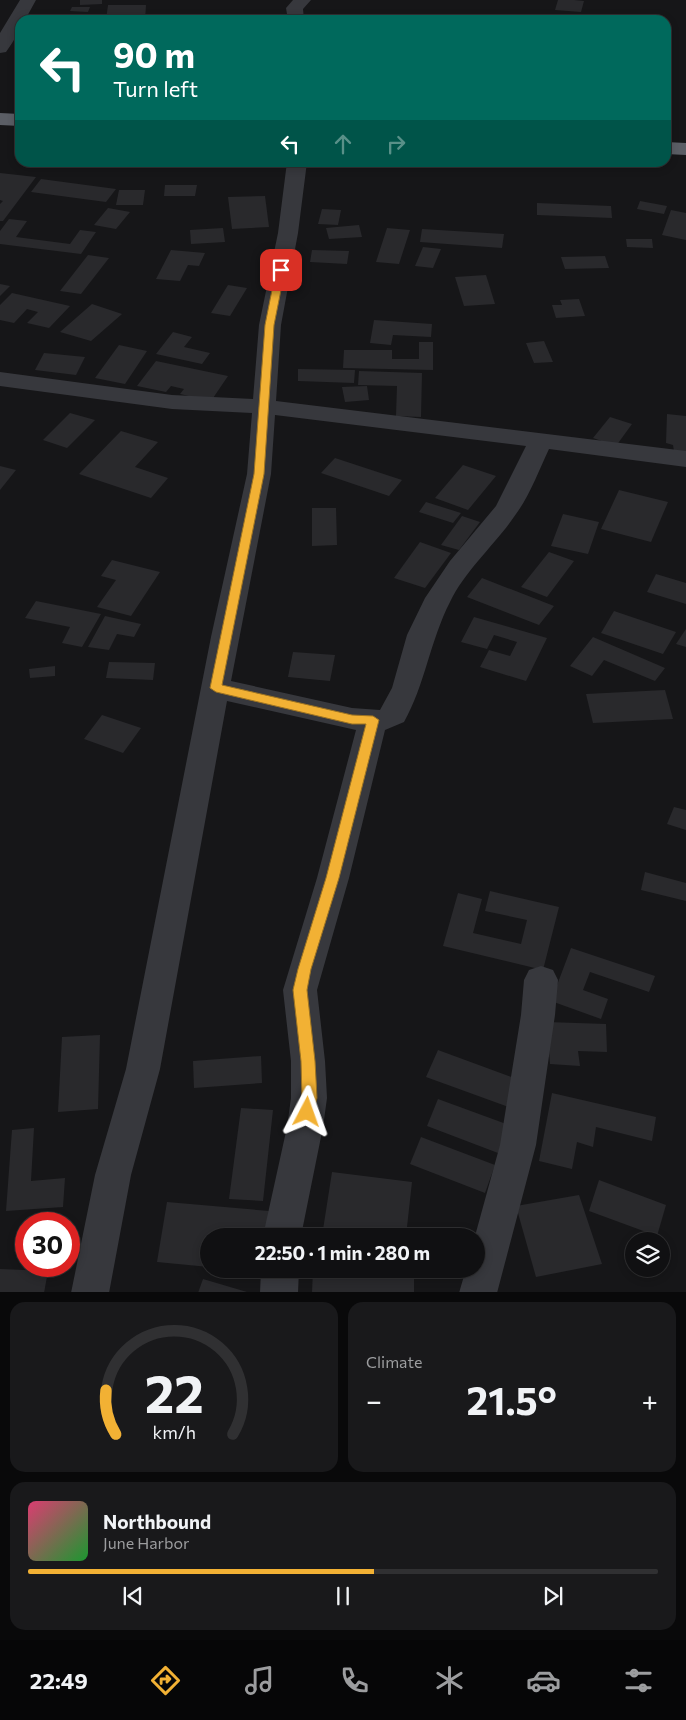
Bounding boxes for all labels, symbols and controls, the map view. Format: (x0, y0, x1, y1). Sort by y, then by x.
text: 90 m (113, 32, 195, 75)
icon: left (30, 35, 95, 100)
text: Turn left (113, 75, 198, 102)
icon: left (276, 130, 304, 158)
icon: ahead (329, 130, 357, 158)
icon: right (382, 130, 410, 158)
pin (260, 249, 302, 291)
icon: arrive (267, 256, 295, 284)
position arrow (280, 1085, 332, 1137)
speed limit sign: 30 (15, 1212, 80, 1277)
map controls (625, 1232, 670, 1277)
button: layers (625, 1232, 670, 1277)
text: 22:50 · 1 min · 280 m (255, 1241, 430, 1264)
text: Climate (366, 1352, 422, 1371)
text: 22 (144, 1360, 204, 1424)
text: 21.5° (467, 1376, 557, 1423)
text: − (366, 1383, 382, 1417)
text: + (642, 1383, 658, 1417)
text: km/h (152, 1421, 196, 1443)
text: Northbound (103, 1510, 211, 1533)
text: June Harbor (103, 1533, 189, 1552)
icon: previous (119, 1582, 147, 1610)
icon: pause (329, 1582, 357, 1610)
icon: next (539, 1582, 567, 1610)
icon: directions (148, 1663, 183, 1698)
icon: music (242, 1663, 277, 1698)
icon: phone (337, 1663, 372, 1698)
icon: climate (432, 1663, 467, 1698)
icon: car (526, 1663, 561, 1698)
icon: filters (621, 1663, 656, 1698)
text: 22:49 (30, 1667, 88, 1694)

